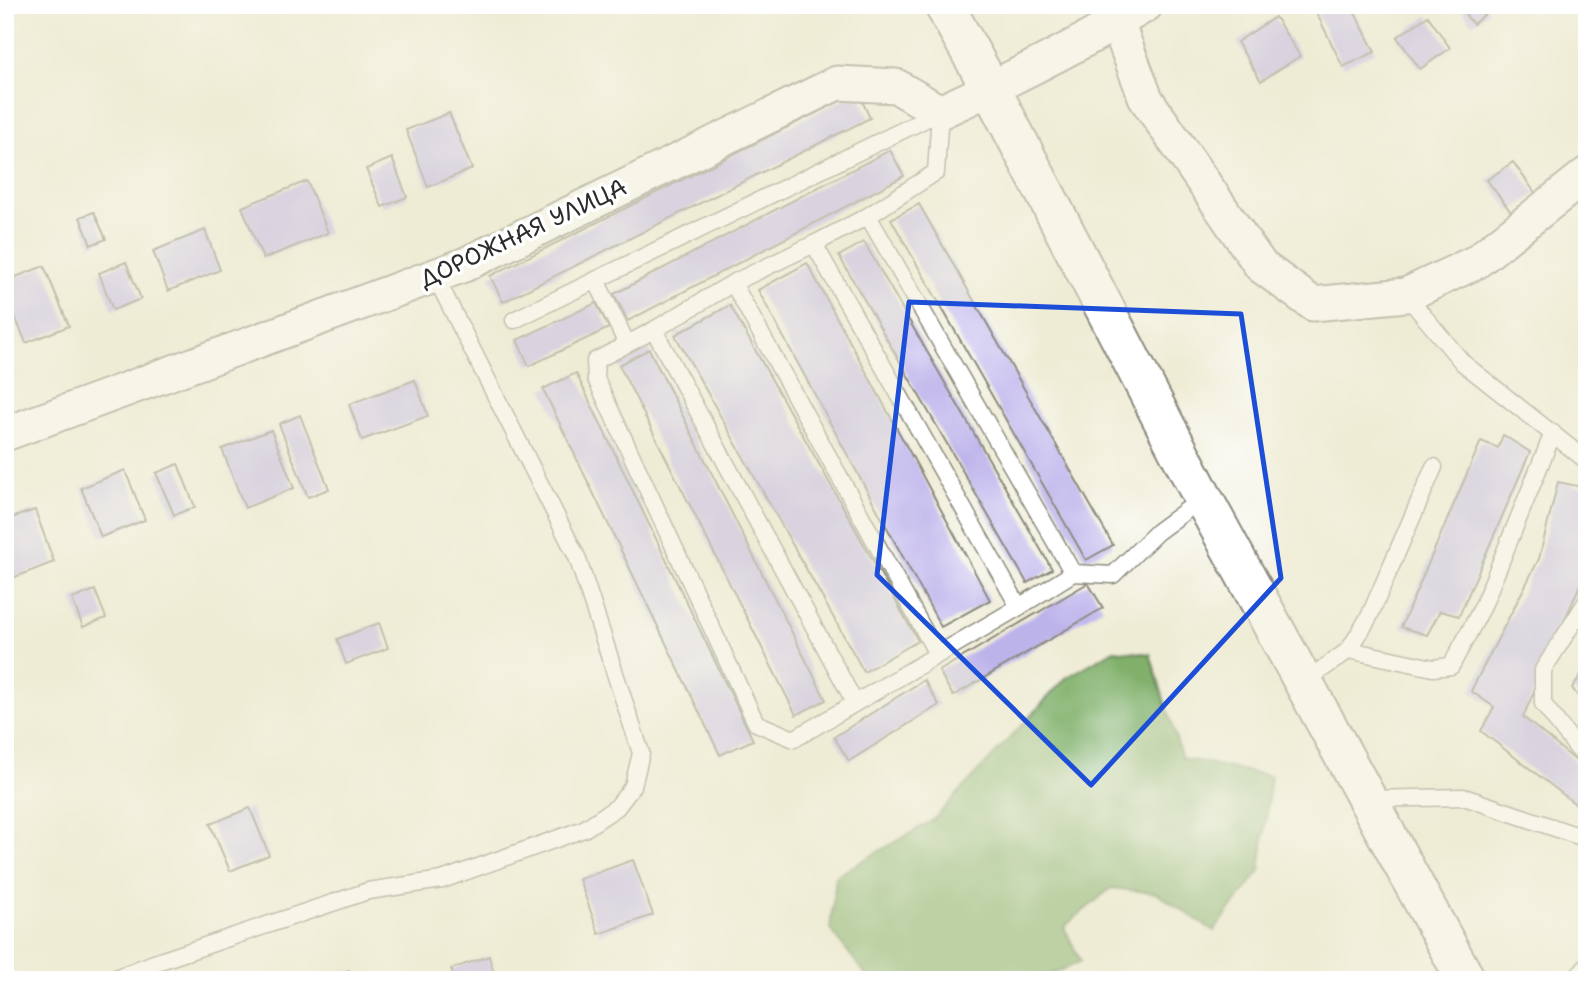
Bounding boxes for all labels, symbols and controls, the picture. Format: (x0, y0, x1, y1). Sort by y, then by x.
street label: ДОРОЖНАЯ УЛИЦА (414, 171, 632, 295)

